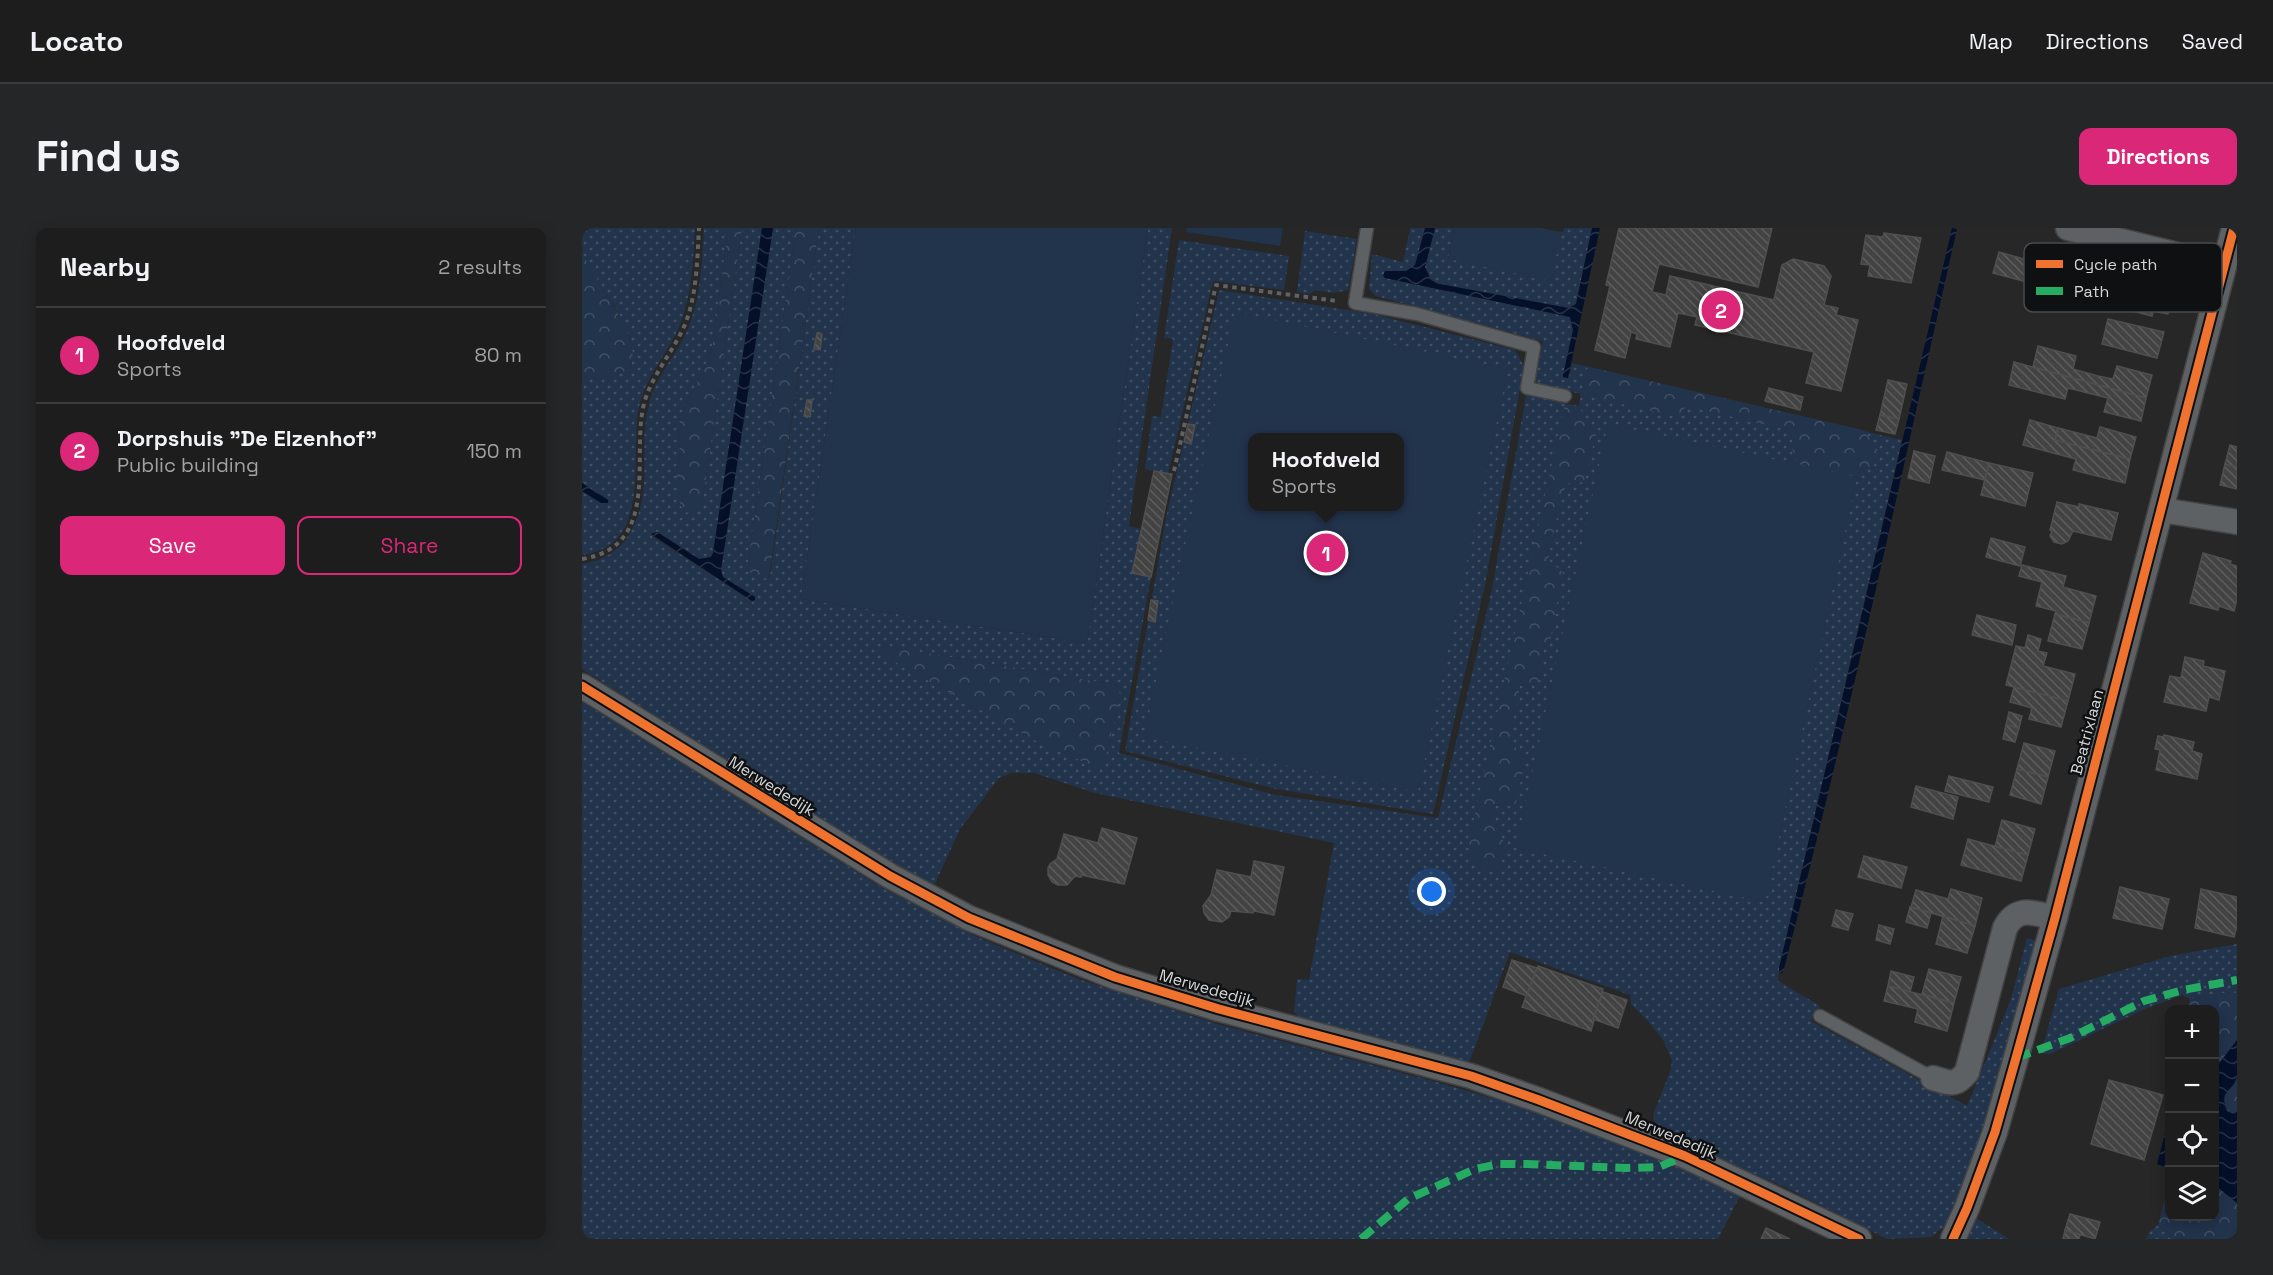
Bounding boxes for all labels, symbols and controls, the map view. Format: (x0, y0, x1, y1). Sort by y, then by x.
text: Locato (30, 23, 123, 59)
text: Map (1969, 28, 2013, 55)
text: Directions (2046, 28, 2149, 55)
text: Saved (2182, 28, 2243, 55)
button: Directions (2079, 128, 2237, 185)
text: Find us (36, 130, 181, 183)
legend (2024, 243, 2222, 312)
text: Nearby (60, 250, 150, 284)
text: 2 results (438, 254, 522, 280)
text: Cycle path (2074, 254, 2157, 275)
text: Path (2074, 281, 2109, 302)
pin: 2 (1702, 288, 1740, 332)
text: Hoofdveld (117, 328, 226, 356)
text: 1 (75, 342, 84, 368)
text: 80 m (474, 342, 522, 368)
text: Sports (117, 356, 182, 382)
text: Dorpshuis "De Elzenhof" (117, 424, 377, 452)
popup (1248, 433, 1404, 511)
text: 2 (74, 438, 85, 464)
text: 150 m (467, 438, 522, 464)
text: Hoofdveld (1272, 445, 1380, 473)
text: Public building (117, 452, 259, 478)
text: Sports (1272, 473, 1336, 499)
button: Save (60, 516, 285, 575)
button: Share (297, 516, 522, 575)
pin: 1 (1306, 530, 1346, 576)
street label: Beatrixlaan (2066, 687, 2108, 777)
street label: Merwededijk (725, 751, 819, 821)
your location (1417, 877, 1446, 906)
street label: Merwededijk (1157, 964, 1257, 1012)
map controls (2165, 1005, 2219, 1221)
button: + (2165, 1005, 2219, 1059)
button: − (2165, 1059, 2219, 1113)
street label: Merwededijk (1622, 1106, 1721, 1164)
button: locate (2165, 1113, 2219, 1167)
button: layers (2165, 1167, 2219, 1221)

